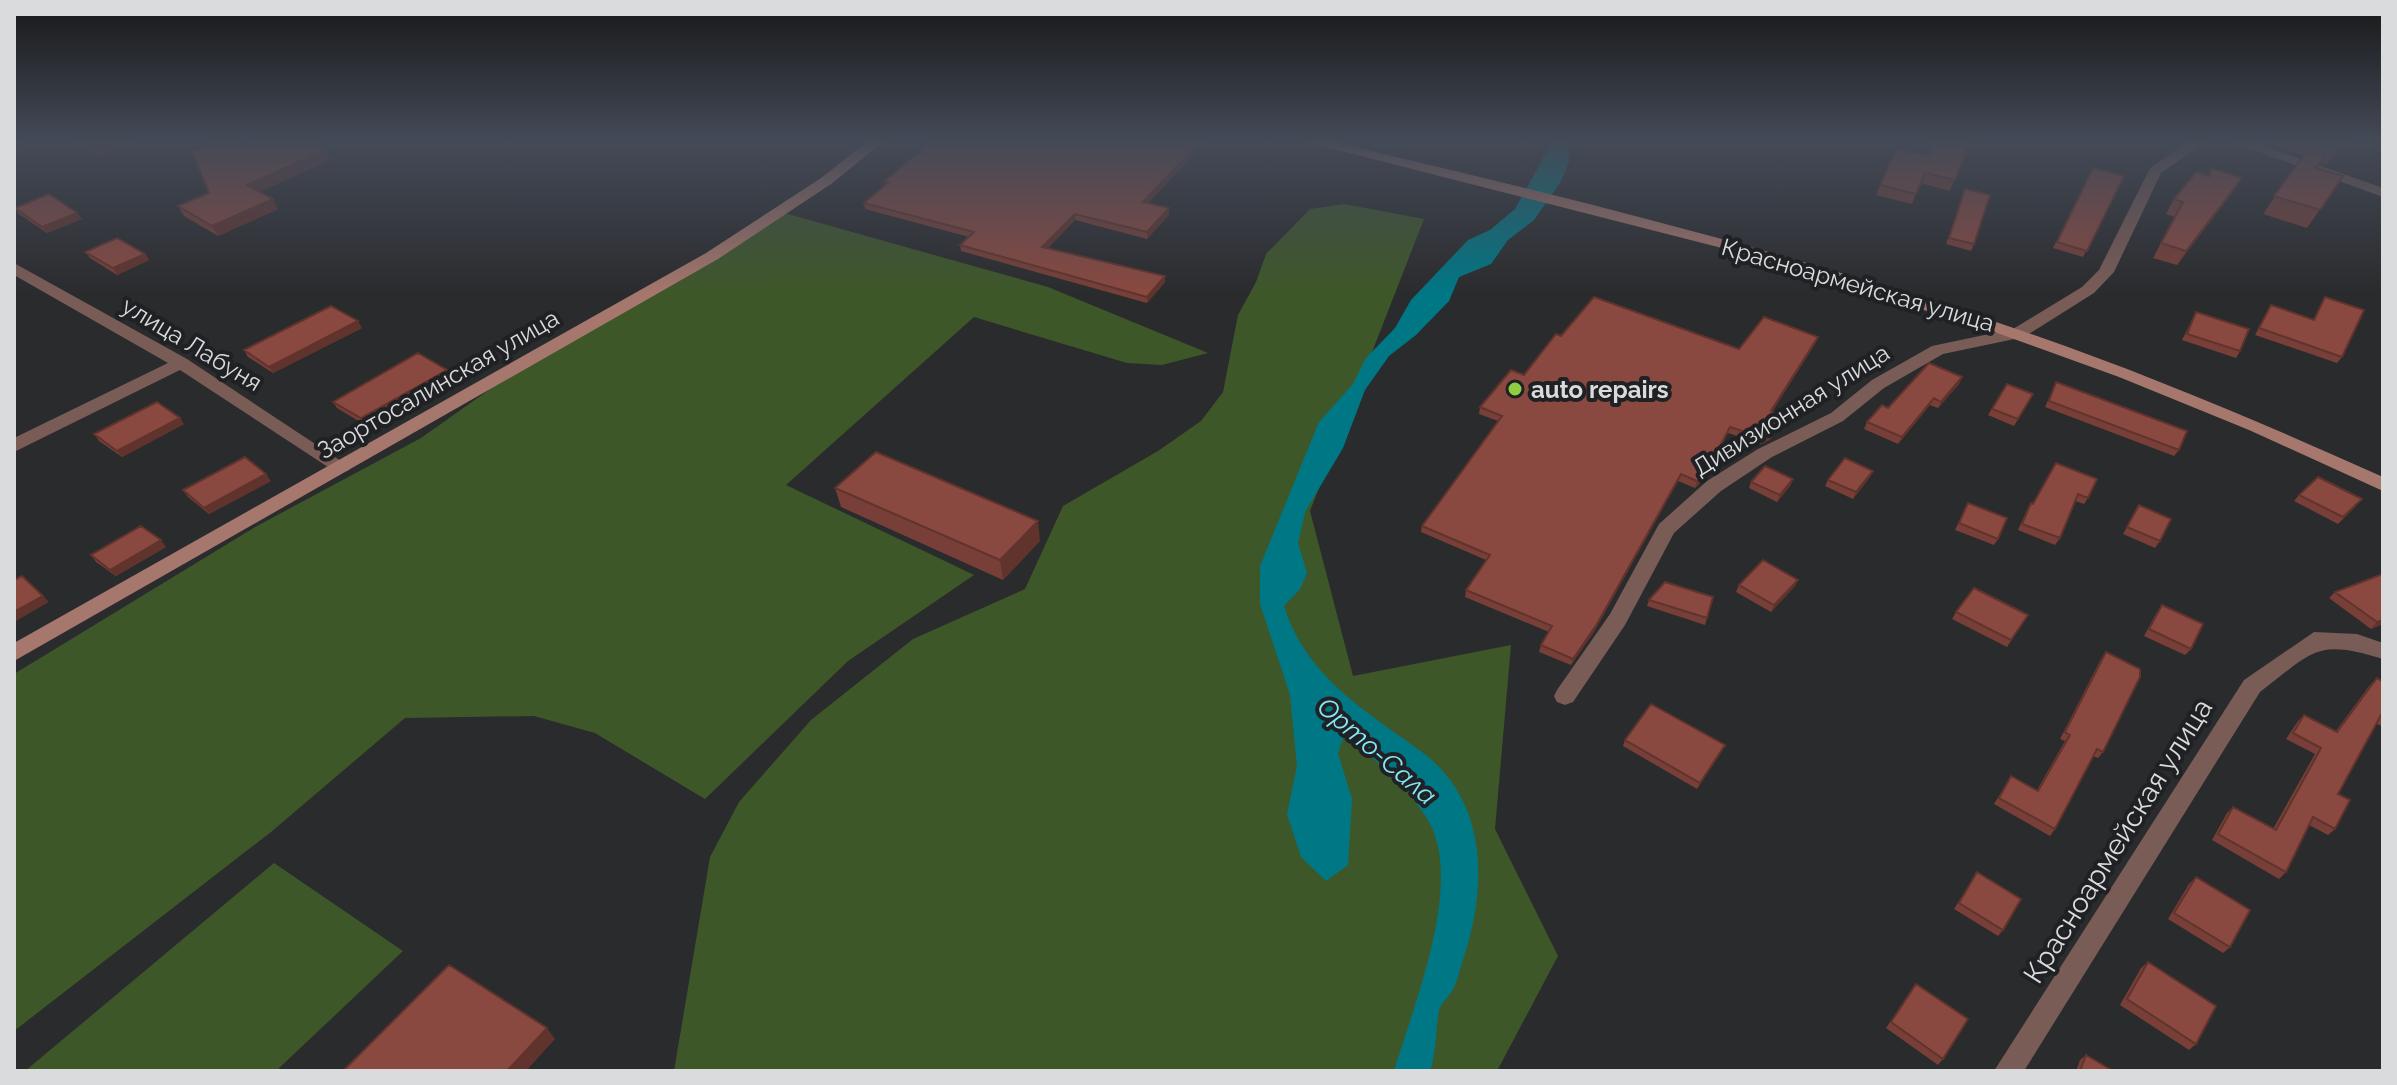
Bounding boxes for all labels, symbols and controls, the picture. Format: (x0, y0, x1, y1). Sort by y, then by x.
street label: Красноармейская улица (1718, 232, 1998, 338)
street label: улица Лабуня (117, 291, 267, 397)
street label: Заортосалинская улица (312, 303, 564, 465)
street label: Дивизионная улица (1688, 338, 1894, 482)
place label: auto repairs (1531, 375, 1669, 404)
marker: auto repairs (1506, 380, 1524, 398)
water label: Орто-Сала (1311, 691, 1443, 811)
street label: Красноармейская улица (2017, 693, 2219, 989)

